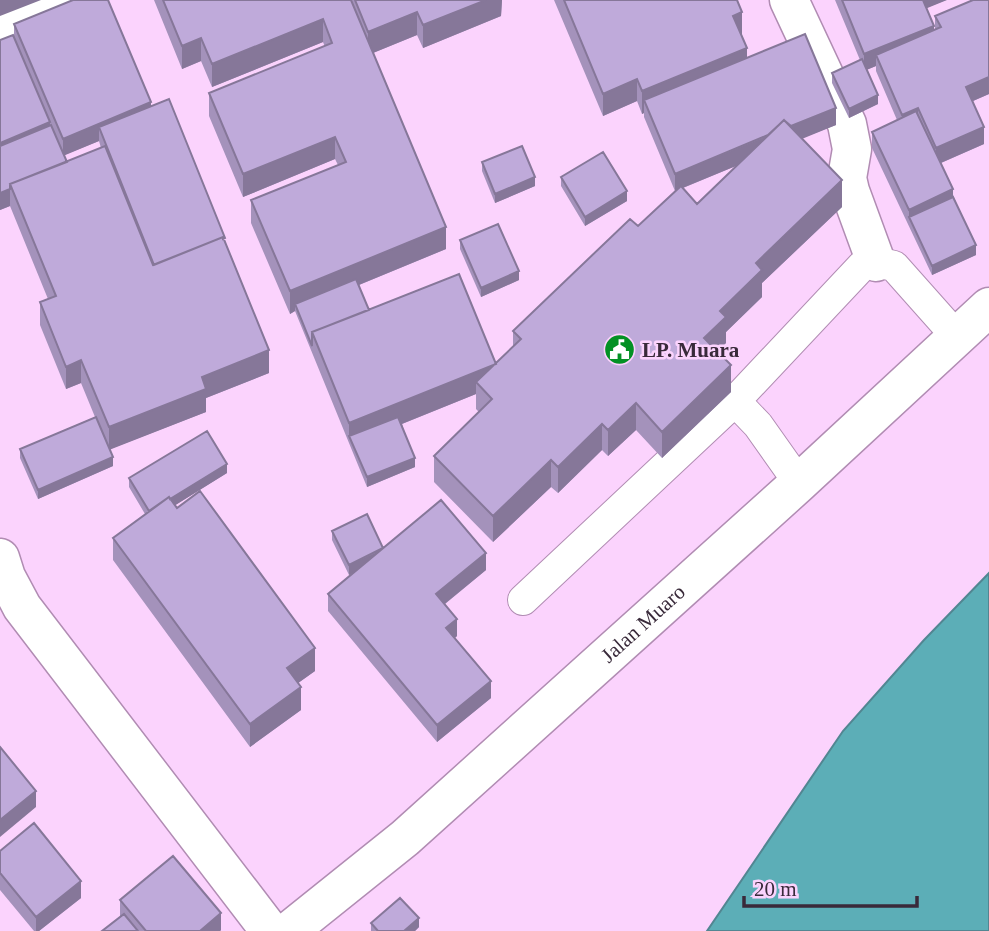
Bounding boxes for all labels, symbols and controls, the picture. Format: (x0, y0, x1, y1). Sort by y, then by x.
public building icon: LP. Muara (602, 333, 636, 367)
place label: LP. Muara (642, 338, 740, 362)
street label: Jalan Muaro (596, 580, 690, 667)
scale bar (744, 864, 917, 908)
text: 20 m (754, 877, 797, 901)

